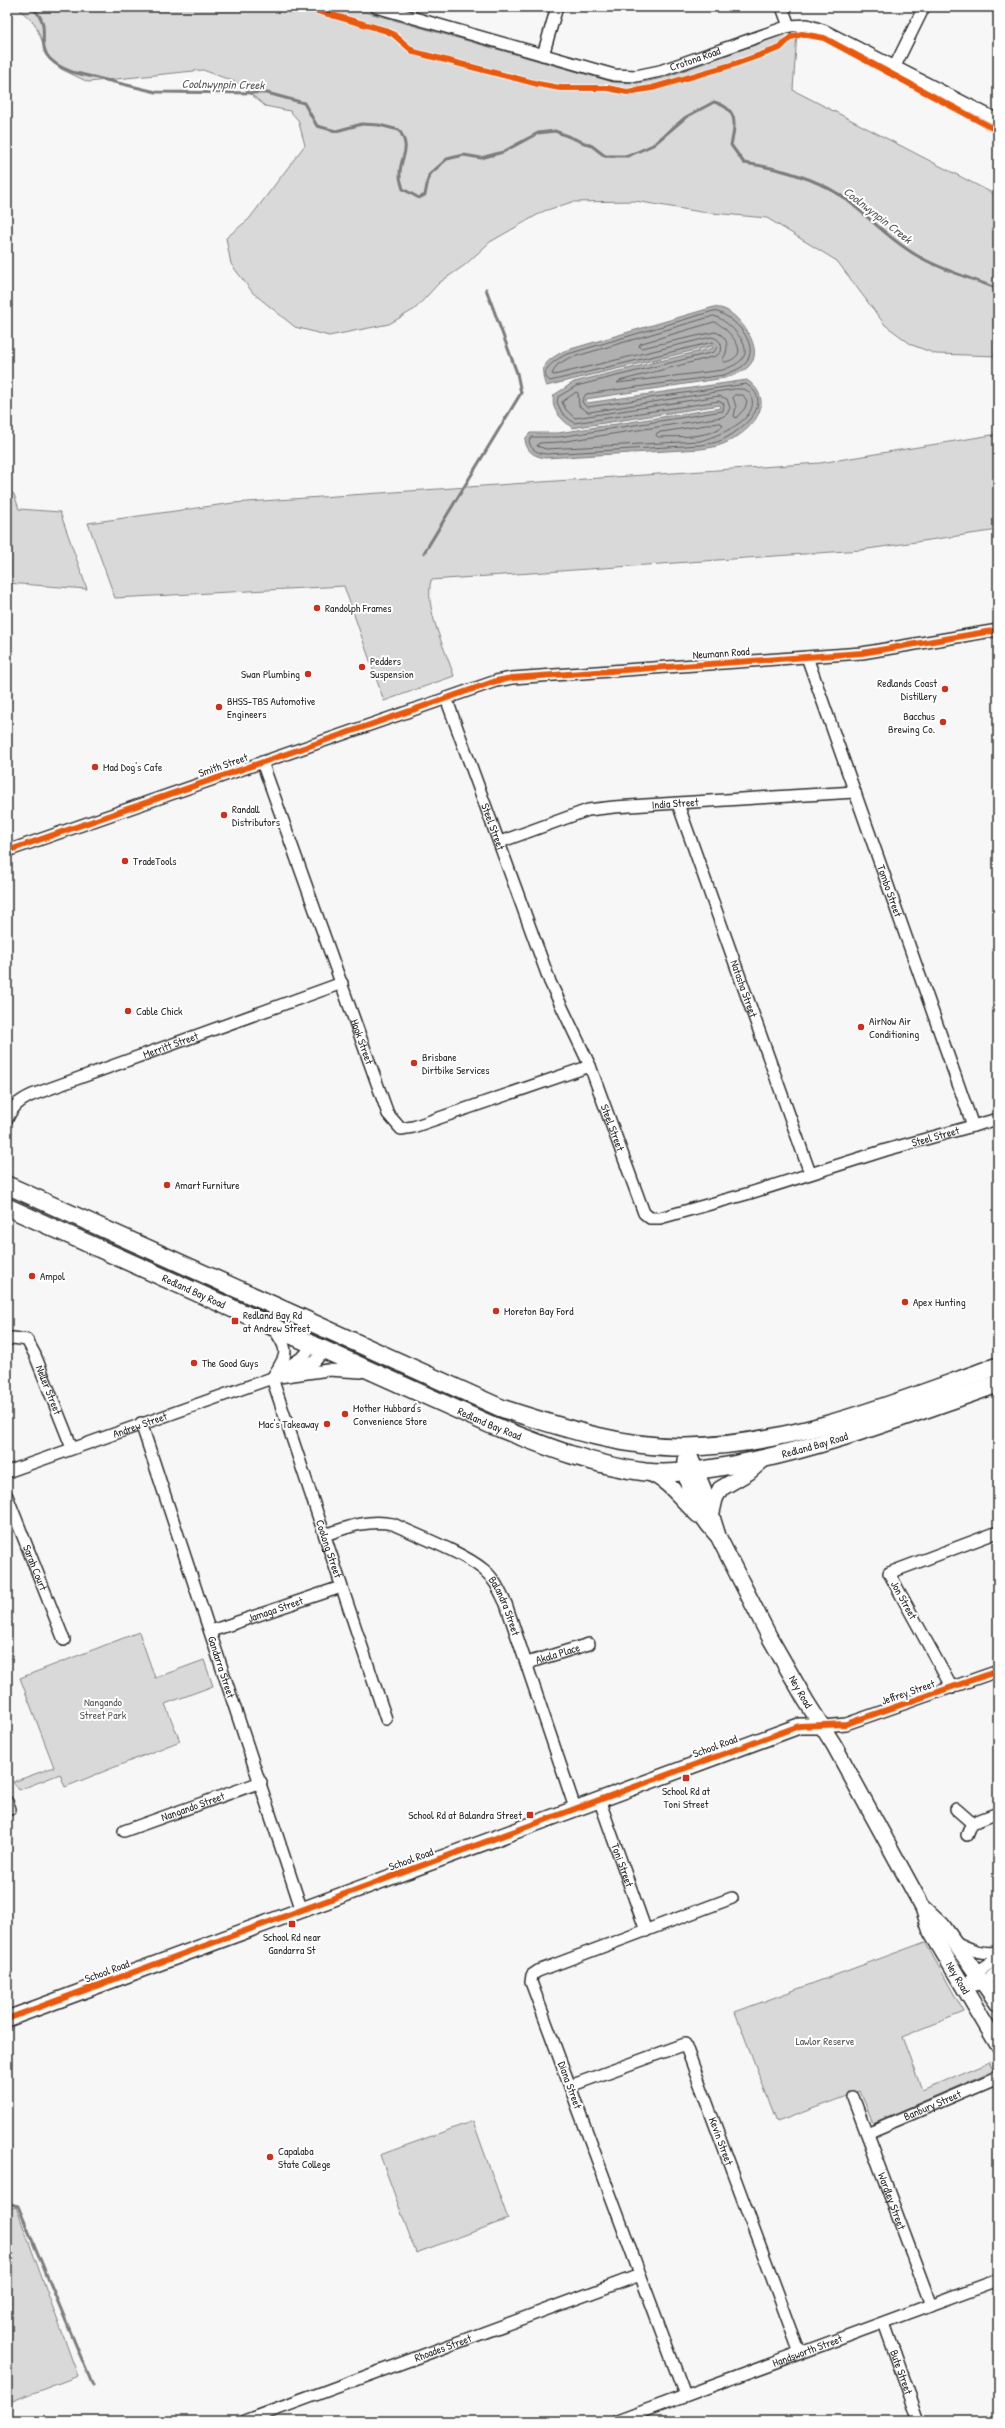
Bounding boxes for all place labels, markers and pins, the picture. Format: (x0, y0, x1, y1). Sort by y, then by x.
place label: Randolph Frames (325, 601, 392, 615)
marker: Randolph Frames (312, 603, 322, 613)
place label: Pedders Suspension (370, 654, 414, 681)
marker: Pedders Suspension (357, 662, 367, 672)
place label: Swan Plumbing (241, 667, 300, 681)
marker: Swan Plumbing (303, 669, 313, 679)
place label: Redlands Coast Distillery (877, 676, 937, 703)
marker: Redlands Coast Distillery (940, 684, 950, 694)
place label: BHSS-TBS Automotive Engineers (227, 694, 316, 721)
marker: BHSS-TBS Automotive Engineers (214, 702, 224, 712)
place label: Bacchus Brewing Co. (888, 709, 935, 736)
marker: Bacchus Brewing Co. (938, 717, 948, 727)
place label: Mad Dog's Cafe (103, 760, 163, 774)
marker: Mad Dog's Cafe (90, 762, 100, 772)
place label: Randall Distributors (232, 802, 280, 829)
marker: Randall Distributors (219, 810, 229, 820)
place label: TradeTools (133, 854, 177, 868)
marker: TradeTools (120, 856, 130, 866)
place label: Cable Chick (136, 1004, 183, 1018)
marker: Cable Chick (123, 1006, 133, 1016)
place label: AirNow Air Conditioning (869, 1014, 919, 1041)
marker: AirNow Air Conditioning (856, 1022, 866, 1032)
place label: Brisbane Dirtbike Services (422, 1050, 490, 1077)
marker: Brisbane Dirtbike Services (409, 1058, 419, 1068)
place label: Amart Furniture (175, 1178, 240, 1192)
marker: Amart Furniture (162, 1180, 172, 1190)
place label: Ampol (40, 1269, 65, 1283)
marker: Ampol (27, 1271, 37, 1281)
place label: Apex Hunting (913, 1295, 966, 1309)
marker: Apex Hunting (900, 1297, 910, 1307)
place label: Moreton Bay Ford (504, 1304, 574, 1318)
marker: Moreton Bay Ford (491, 1306, 501, 1316)
place label: Redland Bay Rd at Andrew Street (243, 1308, 310, 1335)
marker: Redland Bay Rd at Andrew Street (230, 1316, 240, 1326)
place label: The Good Guys (202, 1356, 258, 1370)
marker: The Good Guys (189, 1358, 199, 1368)
place label: Mother Hubbard's Convenience Store (353, 1401, 428, 1428)
marker: Mother Hubbard's Convenience Store (340, 1409, 350, 1419)
place label: Mac's Takeaway (259, 1417, 319, 1431)
marker: Mac's Takeaway (322, 1419, 332, 1429)
marker: School Rd at Toni Street (681, 1773, 691, 1783)
place label: School Rd at Toni Street (662, 1784, 710, 1811)
place label: School Rd at Balandra Street (408, 1808, 522, 1822)
marker: School Rd at Balandra Street (525, 1810, 535, 1820)
marker: School Rd near Gandarra St (287, 1919, 297, 1929)
place label: School Rd near Gandarra St (263, 1930, 322, 1957)
place label: Capalaba State College (278, 2144, 331, 2171)
marker: Capalaba State College (265, 2152, 275, 2162)

